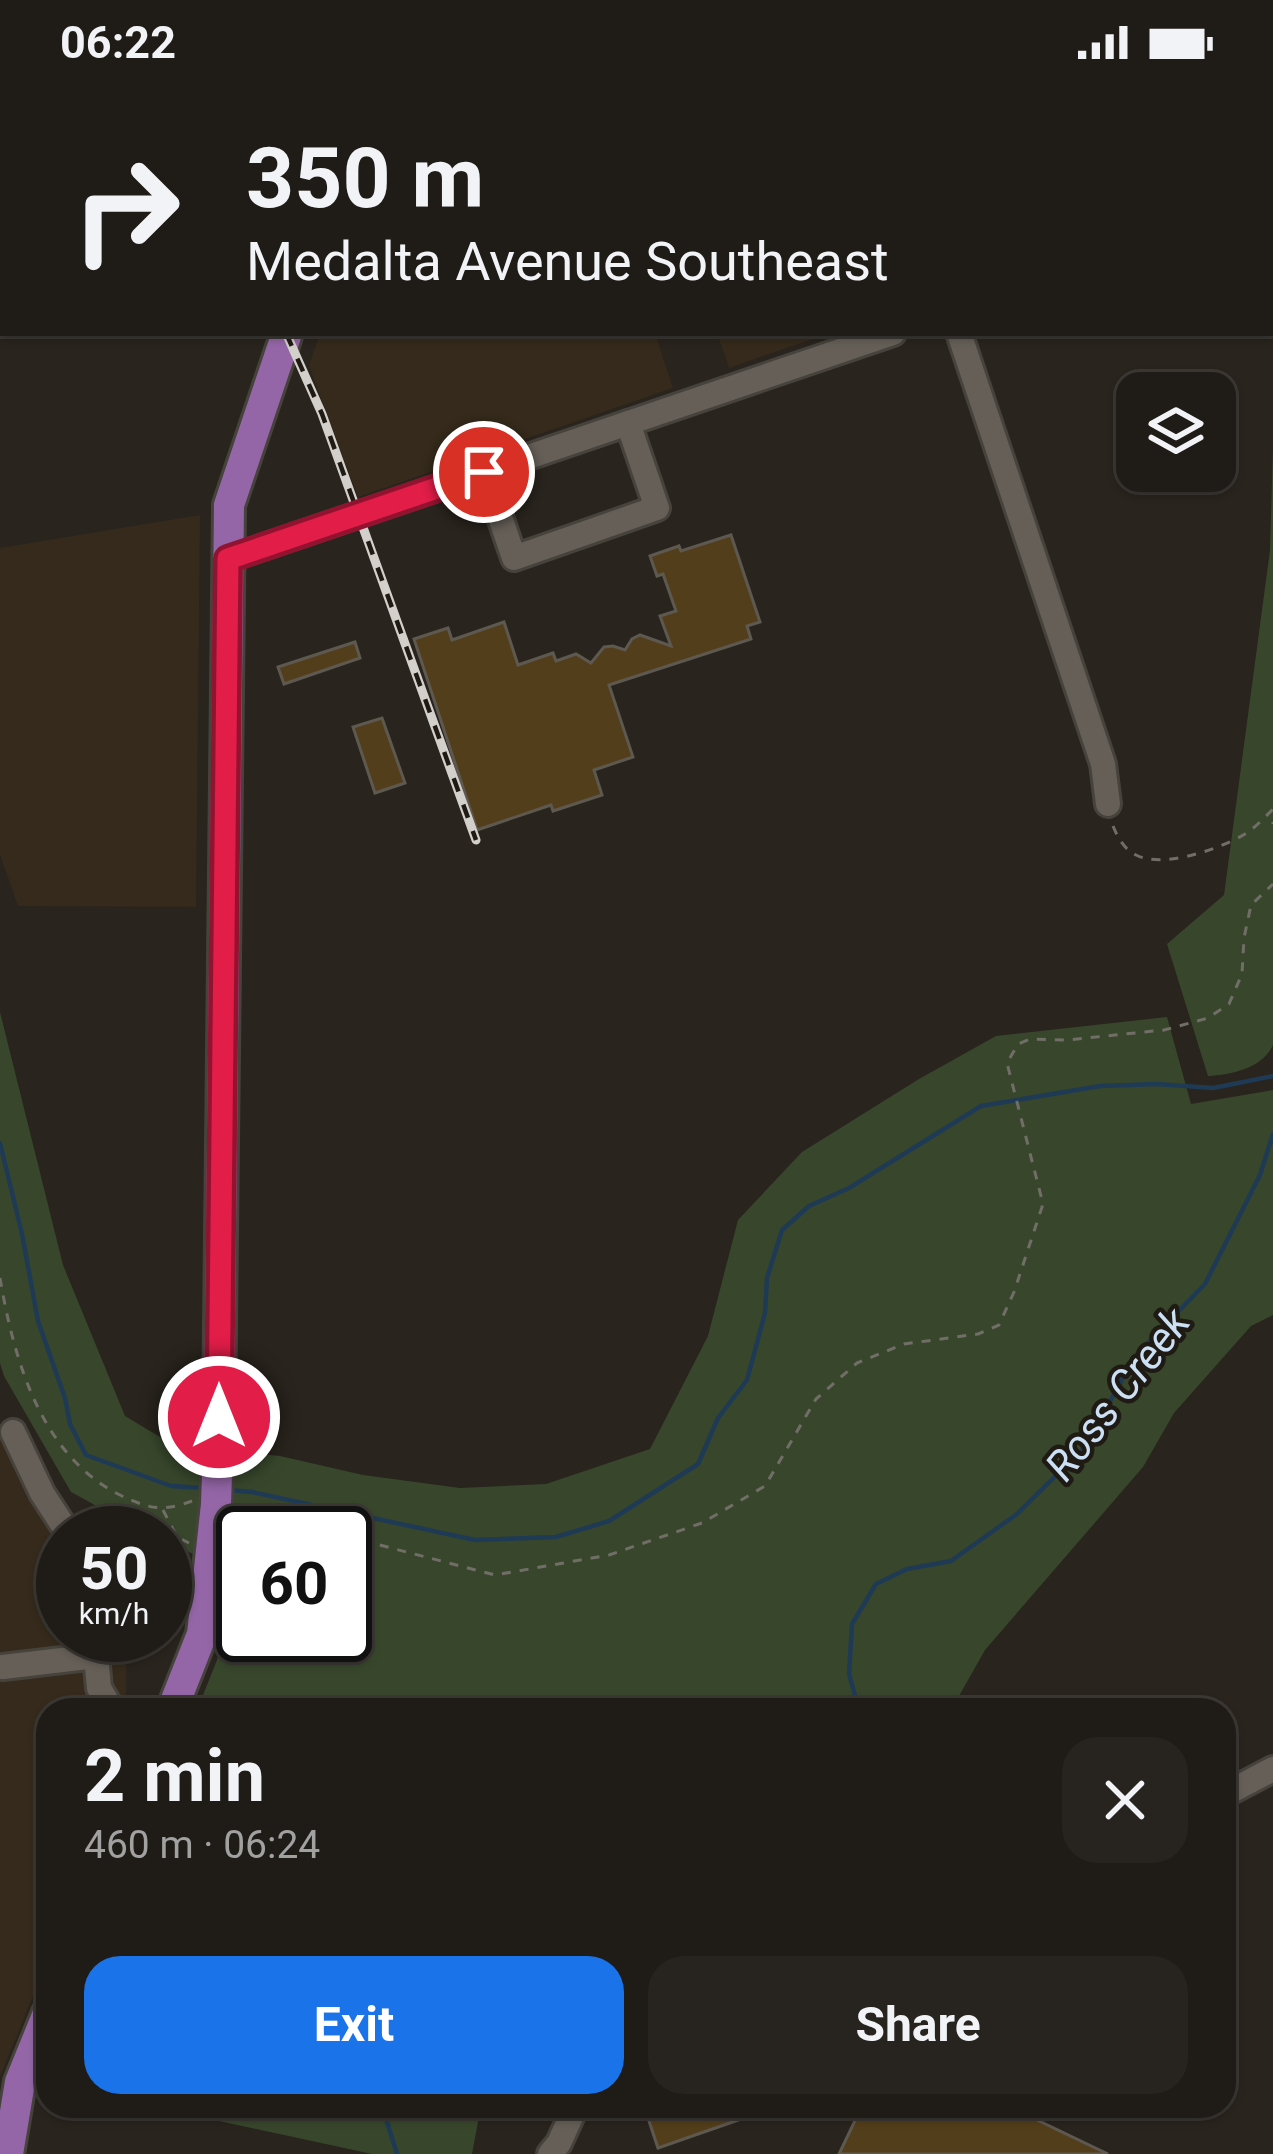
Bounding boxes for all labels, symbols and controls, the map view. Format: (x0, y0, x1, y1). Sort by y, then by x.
text: 06:22 (60, 16, 176, 69)
text: 350 m (246, 129, 484, 228)
icon: right (48, 132, 204, 288)
text: Medalta Avenue Southeast (246, 230, 889, 293)
map controls (1116, 372, 1236, 492)
button: layers (1116, 372, 1236, 492)
pin (433, 421, 535, 523)
icon: arrive (451, 439, 517, 505)
water label: Ross Creek (1035, 1298, 1200, 1490)
position arrow (156, 1354, 282, 1480)
speed limit sign: 60 (216, 1506, 372, 1662)
text: 50 (80, 1533, 148, 1604)
text: km/h (79, 1596, 149, 1631)
text: 2 min (84, 1734, 265, 1819)
button: close (1062, 1737, 1188, 1863)
text: 460 m · 06:24 (84, 1822, 320, 1868)
button: Exit (84, 1956, 624, 2094)
button: Share (648, 1956, 1188, 2094)

